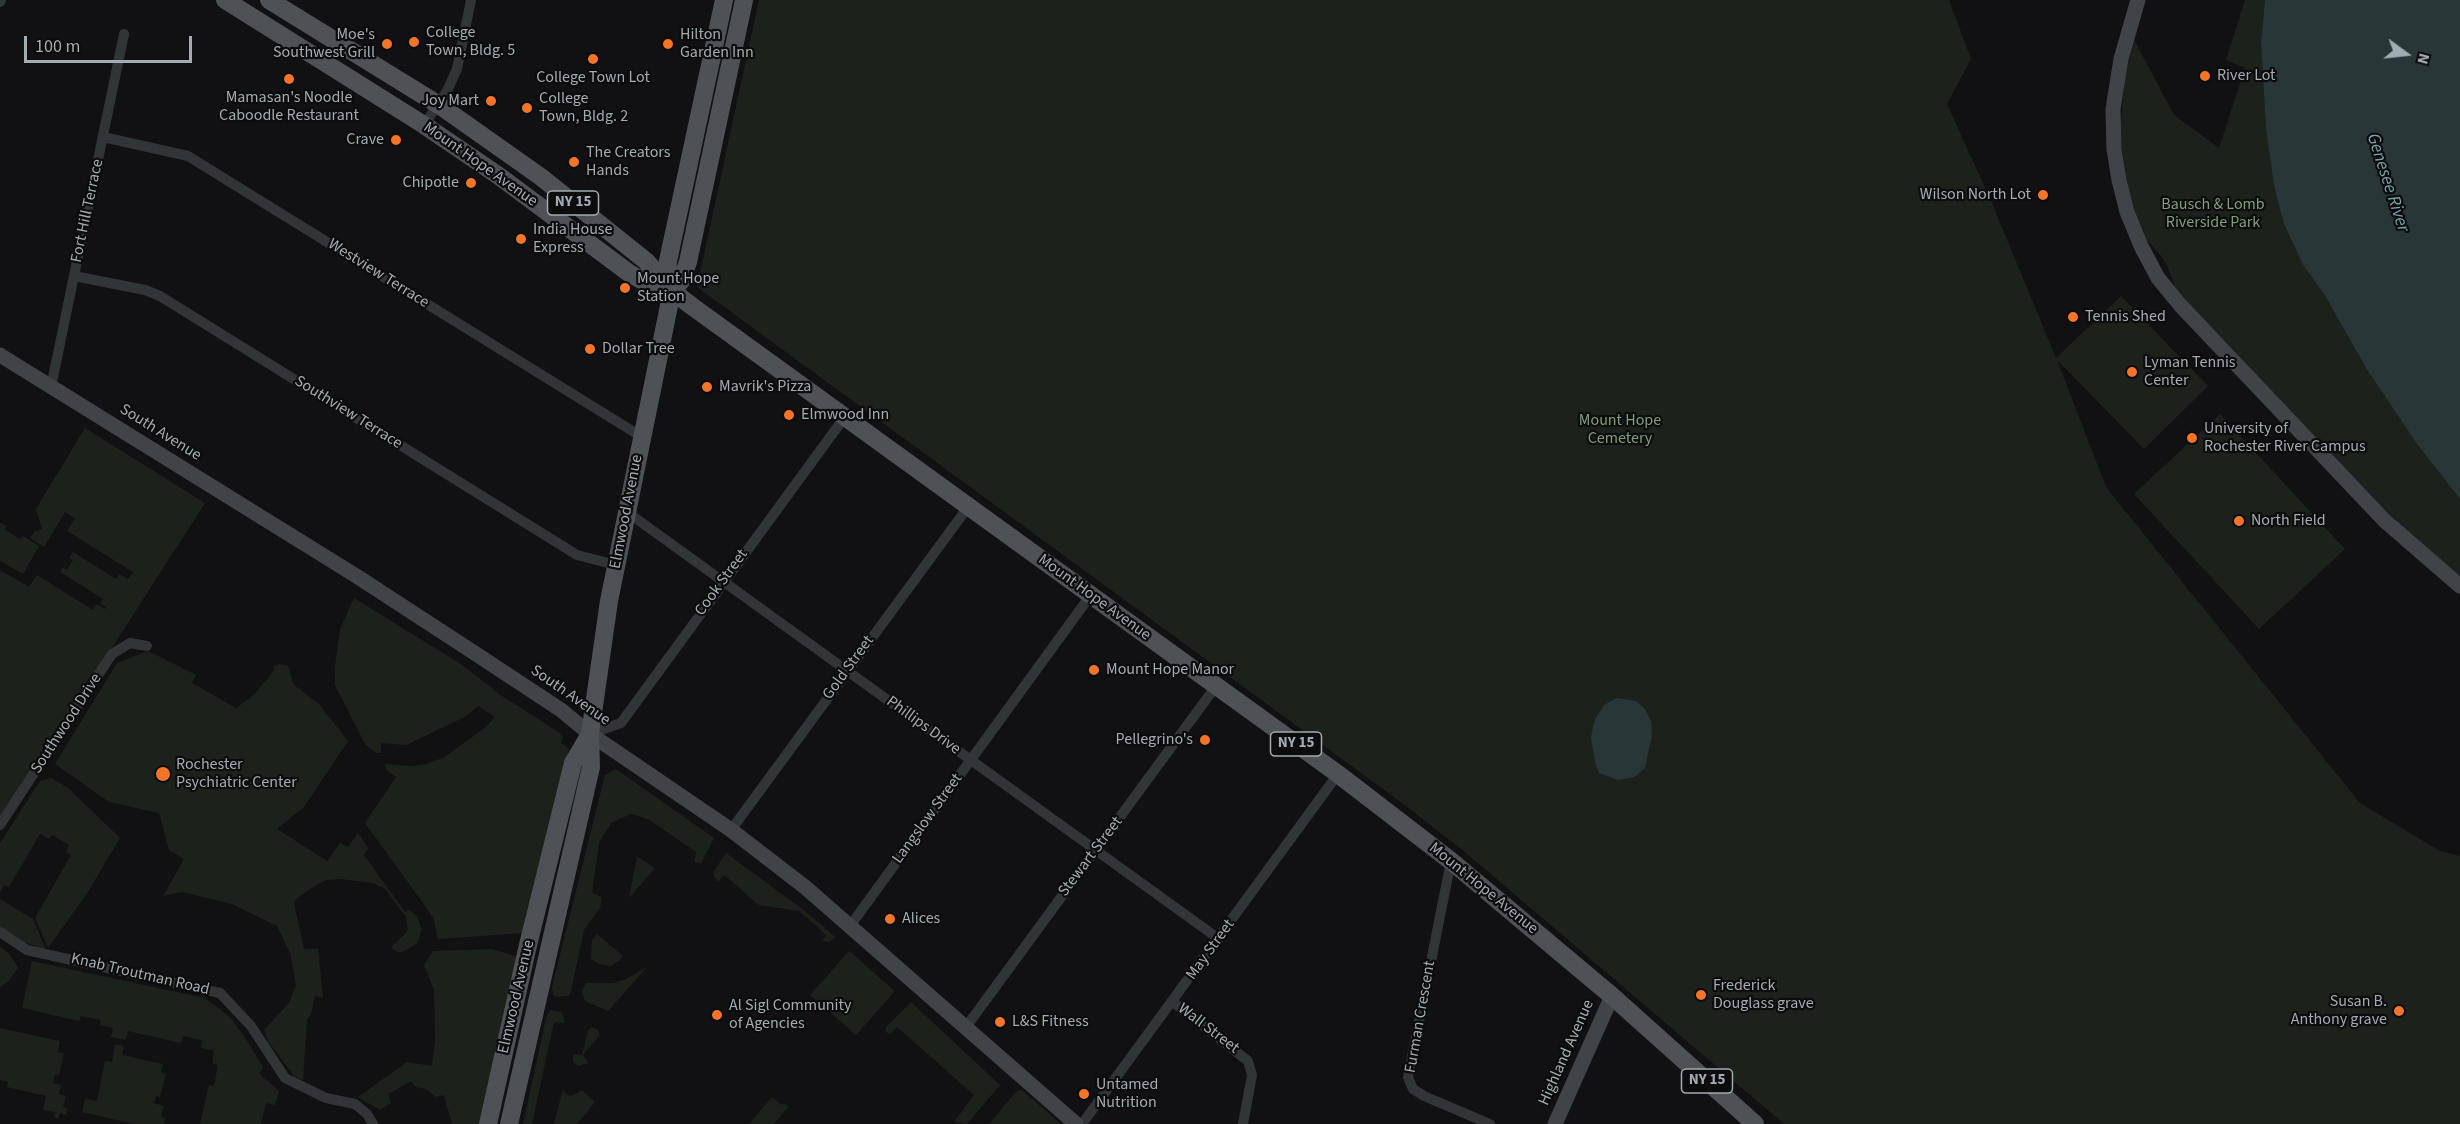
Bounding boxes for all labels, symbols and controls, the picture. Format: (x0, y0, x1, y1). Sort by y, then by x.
place label: College Town, Bldg. 5 (426, 23, 515, 61)
scale bar (27, 24, 195, 62)
north arrow (2376, 24, 2436, 84)
place label: Moe's Southwest Grill (273, 25, 375, 63)
place label: Hilton Garden Inn (680, 25, 754, 63)
text: 100 m (35, 34, 80, 59)
marker: College Town, Bldg. 5 (407, 35, 421, 49)
marker: Moe's Southwest Grill (380, 37, 394, 51)
marker: Hilton Garden Inn (661, 37, 675, 51)
text: N (2411, 51, 2435, 67)
marker: College Town Lot (586, 52, 600, 66)
place label: River Lot (2217, 66, 2276, 86)
place label: College Town Lot (536, 68, 650, 88)
marker: River Lot (2198, 69, 2212, 83)
marker: Mamasan's Noodle Caboodle Restaurant (282, 72, 296, 86)
place label: Mamasan's Noodle Caboodle Restaurant (219, 88, 359, 126)
place label: College Town, Bldg. 2 (539, 89, 628, 127)
place label: Joy Mart (421, 91, 479, 111)
marker: Joy Mart (484, 94, 498, 108)
marker: College Town, Bldg. 2 (520, 101, 534, 115)
street label: Mount Hope Avenue (419, 118, 541, 212)
place label: Crave (346, 130, 384, 150)
water label: Genesee River (2361, 131, 2413, 235)
marker: Crave (389, 133, 403, 147)
place label: The Creators Hands (586, 143, 671, 181)
marker: The Creators Hands (567, 155, 581, 169)
street label: Fort Hill Terrace (68, 157, 108, 265)
place label: Chipotle (403, 173, 459, 193)
marker: Chipotle (464, 176, 478, 190)
place label: Wilson North Lot (1920, 185, 2031, 205)
marker: Wilson North Lot (2036, 188, 2050, 202)
road number: NY 15 (548, 191, 598, 215)
park label: Bausch & Lomb Riverside Park (2161, 195, 2265, 233)
place label: India House Express (533, 220, 612, 258)
marker: India House Express (514, 232, 528, 246)
street label: Westview Terrace (324, 235, 432, 313)
place label: Mount Hope Station (637, 269, 719, 307)
marker: Mount Hope Station (618, 281, 632, 295)
place label: Tennis Shed (2085, 307, 2166, 327)
marker: Tennis Shed (2066, 310, 2080, 324)
place label: Dollar Tree (602, 339, 675, 359)
marker: Dollar Tree (583, 342, 597, 356)
place label: Lyman Tennis Center (2144, 353, 2236, 391)
marker: Lyman Tennis Center (2125, 365, 2139, 379)
street label: Southview Terrace (291, 372, 405, 454)
place label: Mavrik's Pizza (719, 377, 811, 397)
marker: Mavrik's Pizza (700, 380, 714, 394)
street label: South Avenue (116, 400, 204, 466)
place label: Elmwood Inn (801, 405, 889, 425)
marker: Elmwood Inn (782, 408, 796, 422)
park label: Mount Hope Cemetery (1579, 411, 1661, 449)
place label: University of Rochester River Campus (2204, 419, 2366, 457)
marker: University of Rochester River Campus (2185, 431, 2199, 445)
street label: Elmwood Avenue (607, 453, 647, 571)
place label: North Field (2251, 511, 2326, 531)
marker: North Field (2232, 514, 2246, 528)
street label: Cook Street (691, 546, 753, 620)
street label: Mount Hope Avenue (1034, 551, 1154, 645)
street label: Gold Street (819, 632, 879, 704)
place label: Mount Hope Manor (1106, 660, 1234, 680)
street label: South Avenue (527, 662, 613, 730)
marker: Mount Hope Manor (1087, 663, 1101, 677)
street label: Southwood Drive (27, 670, 107, 778)
street label: Phillips Drive (882, 693, 964, 759)
place label: Pellegrino's (1116, 730, 1193, 750)
road number: NY 15 (1270, 732, 1322, 756)
marker: Pellegrino's (1198, 733, 1212, 747)
place label: Rochester Psychiatric Center (176, 755, 297, 793)
marker: Rochester Psychiatric Center (154, 765, 172, 783)
street label: Langslow Street (889, 770, 967, 868)
street label: Stewart Street (1055, 813, 1127, 901)
street label: Mount Hope Avenue (1425, 839, 1541, 939)
place label: Alices (902, 909, 940, 929)
marker: Alices (883, 912, 897, 926)
street label: May Street (1183, 916, 1239, 984)
street label: Elmwood Avenue (495, 938, 539, 1056)
street label: Knab Troutman Road (69, 950, 211, 1000)
street label: Furman Crescent (1402, 959, 1440, 1075)
place label: Frederick Douglass grave (1713, 976, 1814, 1014)
marker: Frederick Douglass grave (1694, 988, 1708, 1002)
place label: Susan B. Anthony grave (2291, 992, 2387, 1030)
place label: Al Sigl Community of Agencies (729, 996, 851, 1034)
street label: Highland Avenue (1535, 997, 1599, 1109)
street label: Wall Street (1174, 1000, 1242, 1058)
marker: Susan B. Anthony grave (2392, 1004, 2406, 1018)
marker: Al Sigl Community of Agencies (710, 1008, 724, 1022)
place label: L&S Fitness (1012, 1012, 1089, 1032)
marker: L&S Fitness (993, 1015, 1007, 1029)
road number: NY 15 (1682, 1069, 1732, 1093)
place label: Untamed Nutrition (1096, 1075, 1158, 1113)
marker: Untamed Nutrition (1077, 1087, 1091, 1101)

